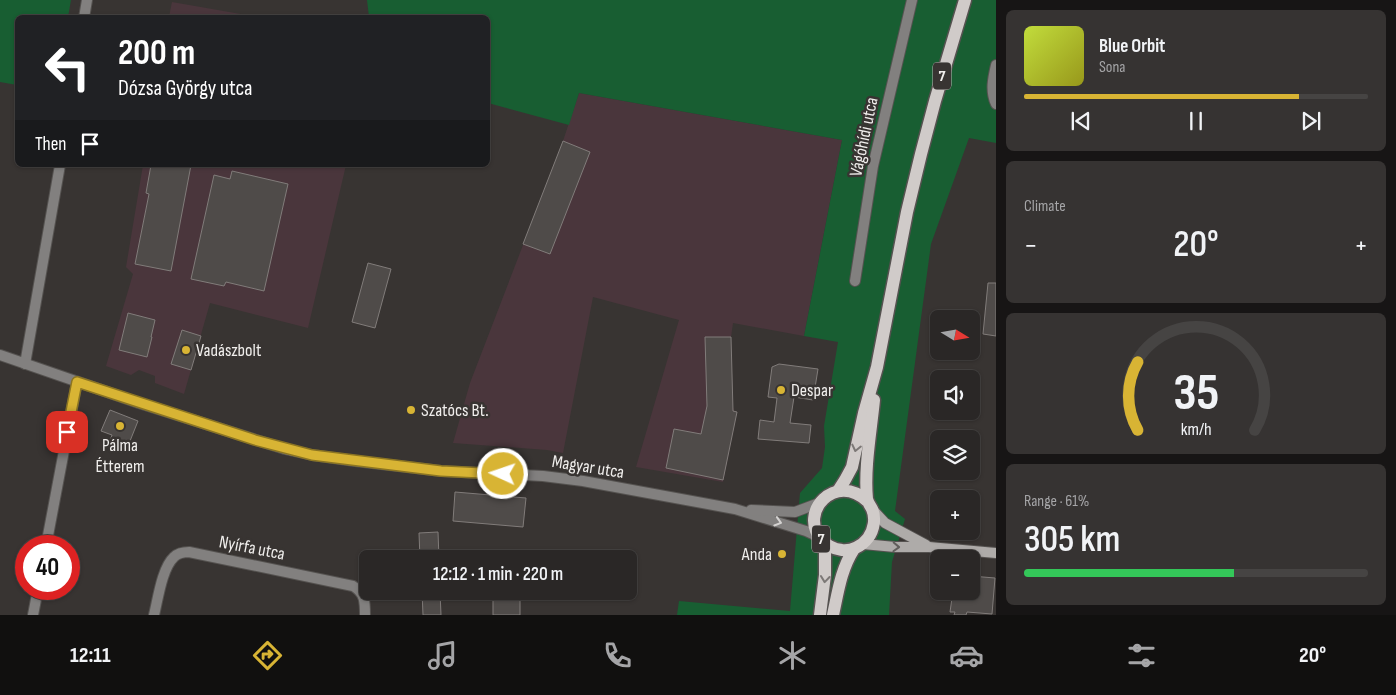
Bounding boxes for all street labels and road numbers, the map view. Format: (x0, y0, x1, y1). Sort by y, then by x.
road number: 7 (933, 62, 951, 90)
street label: Vágóhídi utca (845, 95, 883, 179)
street label: Magyar utca (550, 451, 626, 483)
road number: 7 (812, 526, 830, 552)
street label: Nyírfa utca (217, 531, 287, 565)

